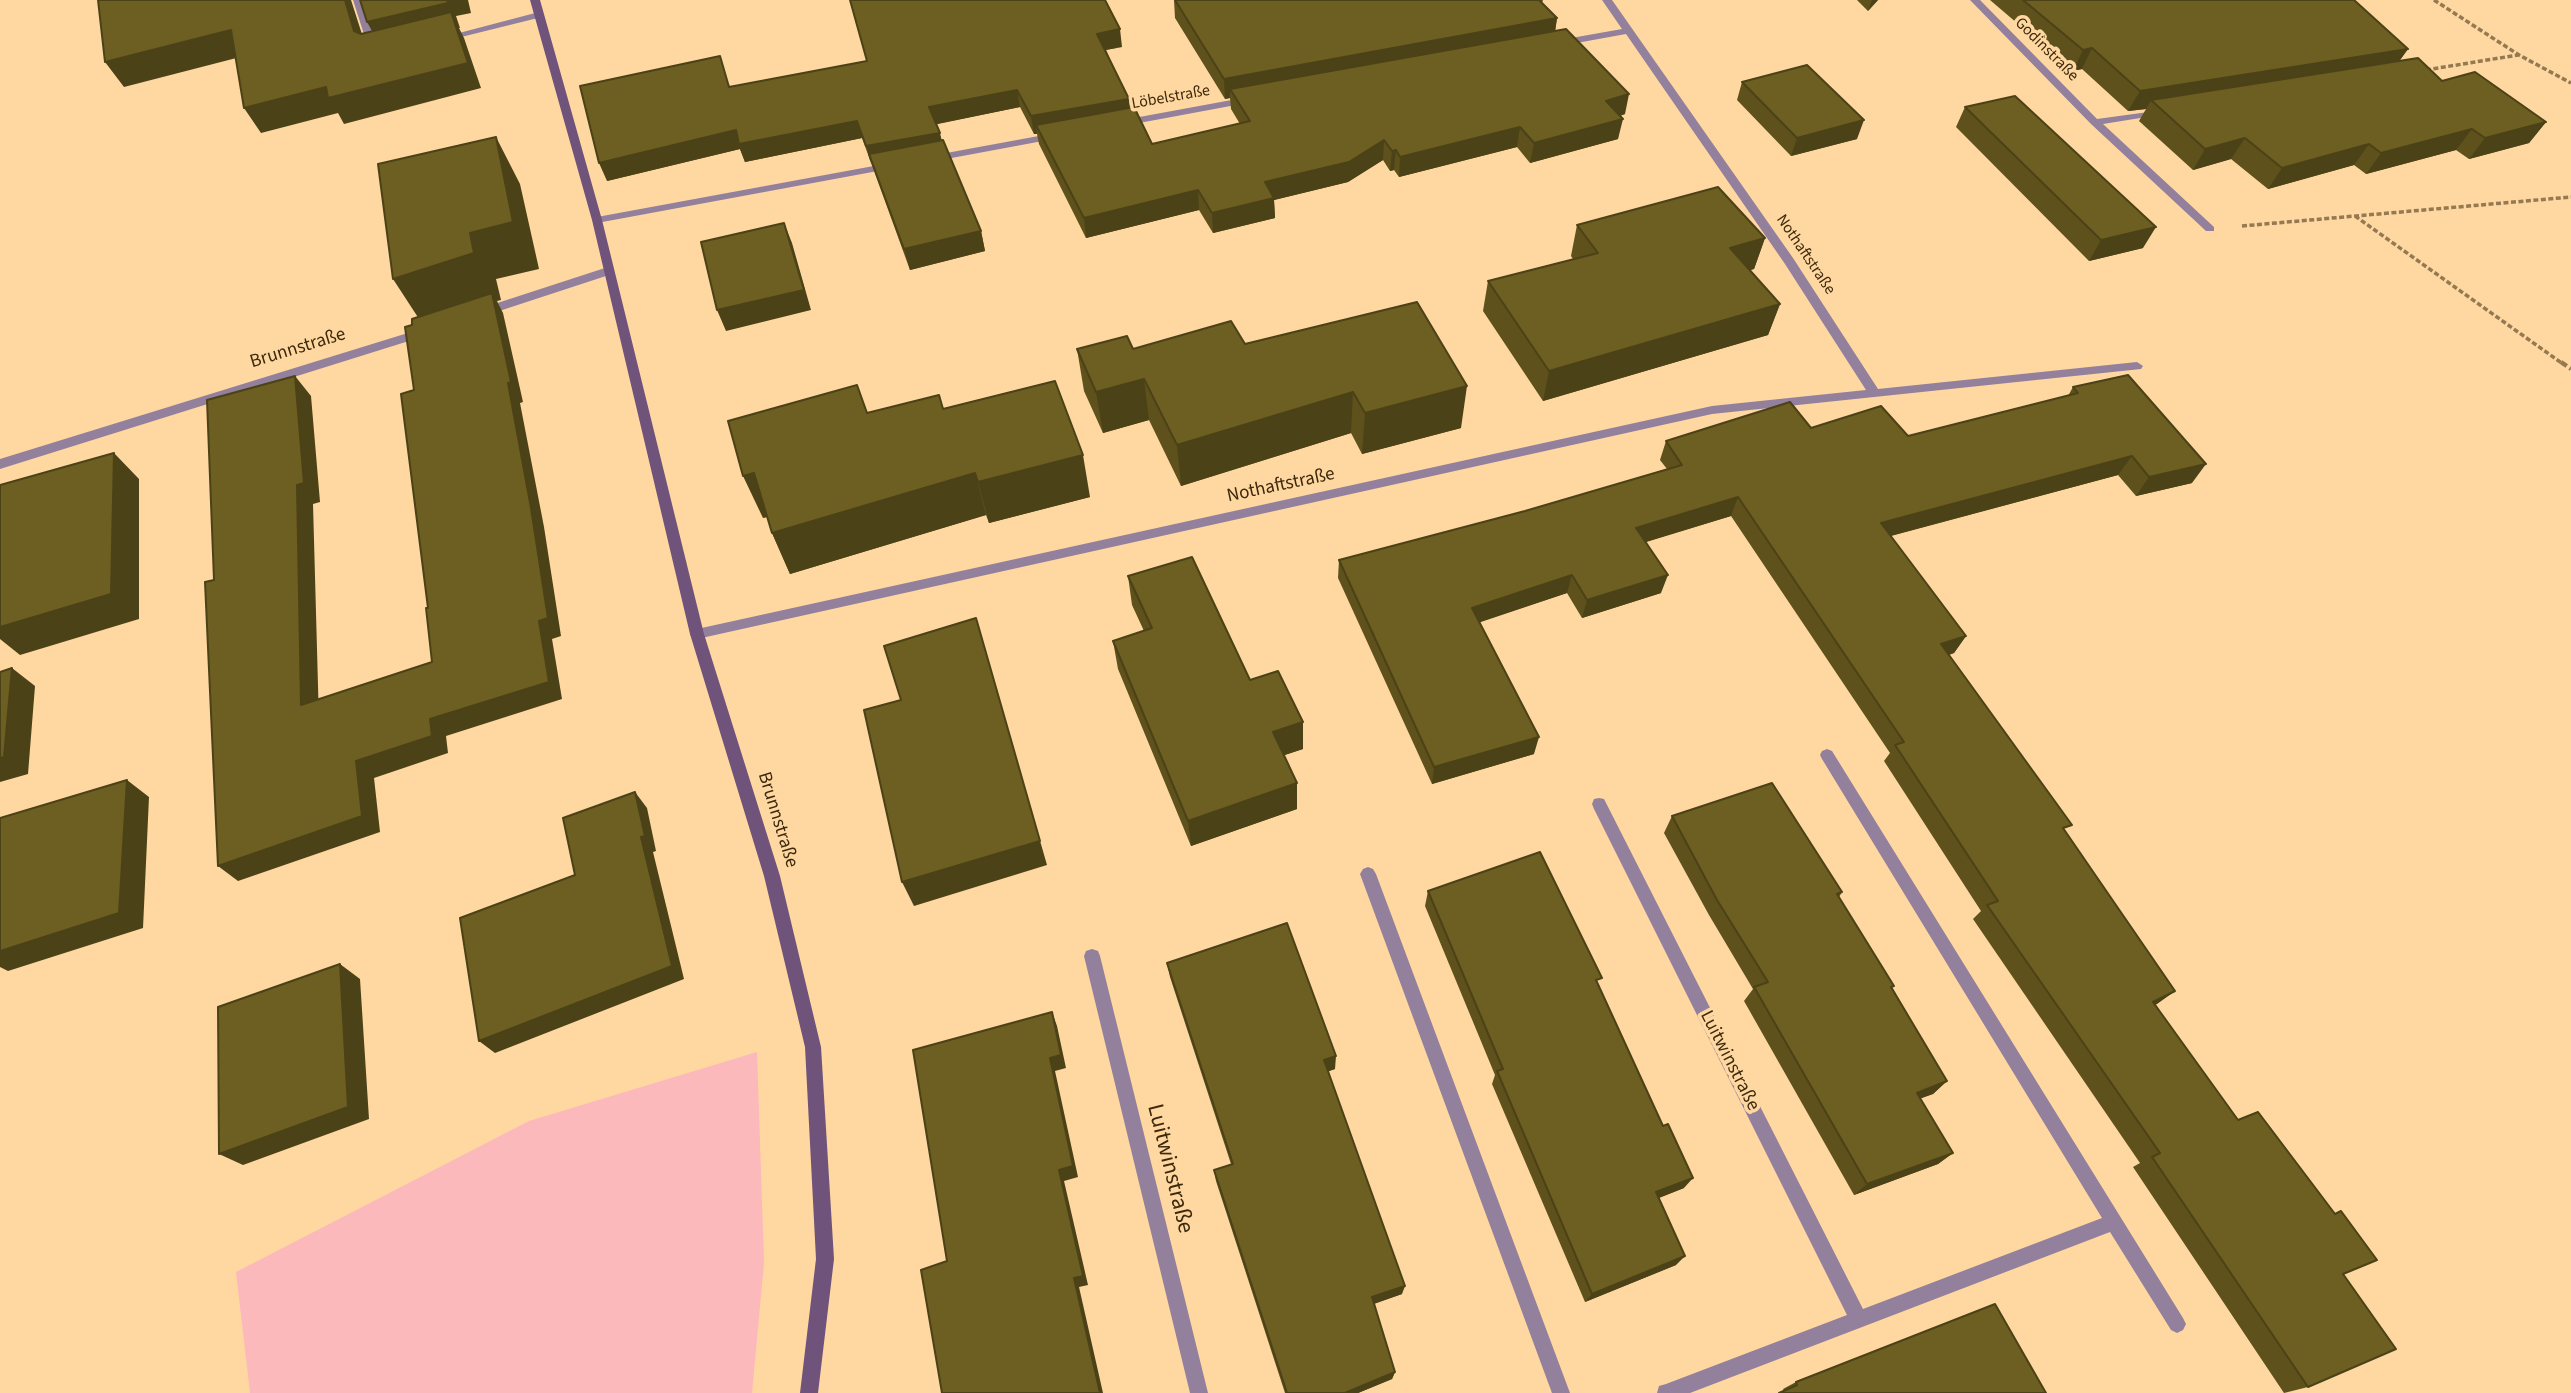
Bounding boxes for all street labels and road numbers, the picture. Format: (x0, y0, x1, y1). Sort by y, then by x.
street label: Godinstraße (2010, 14, 2082, 86)
street label: Löbelstraße (1130, 82, 1212, 114)
street label: Nothaftstraße (1771, 211, 1839, 299)
street label: Brunnstraße (247, 324, 349, 374)
street label: Nothaftstraße (1225, 463, 1337, 509)
street label: Brunnstraße (752, 769, 802, 871)
street label: Luitwinstraße (1694, 1007, 1764, 1115)
street label: Luitwinstraße (1140, 1101, 1198, 1237)

